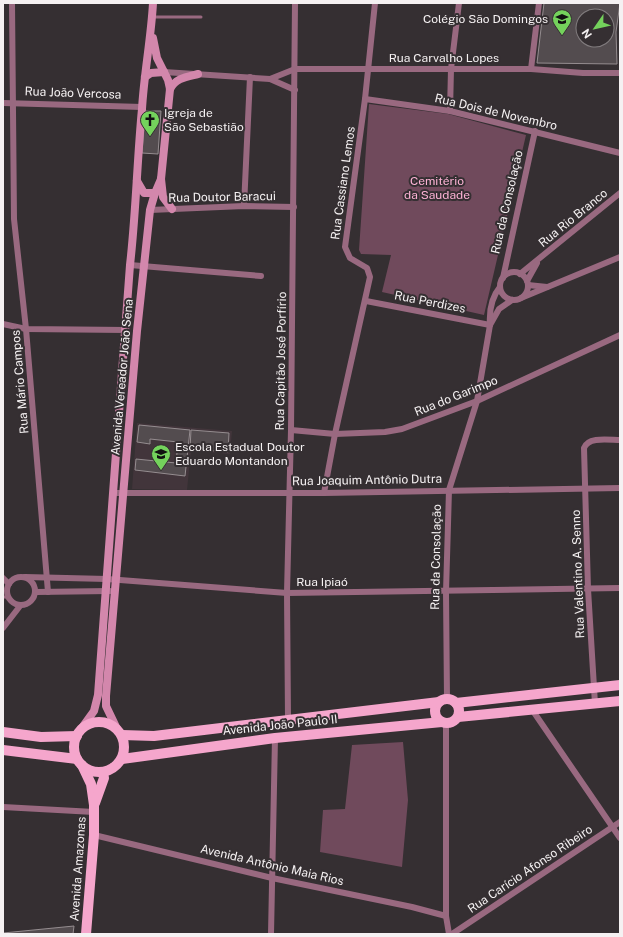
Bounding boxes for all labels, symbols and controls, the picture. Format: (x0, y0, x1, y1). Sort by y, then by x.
school or university icon: Colégio São Domingos (551, 8, 573, 36)
north arrow (575, 8, 615, 48)
place label: Colégio São Domingos (423, 12, 548, 26)
text: N (579, 27, 594, 41)
street label: Rua Carvalho Lopes (389, 51, 499, 65)
street label: Rua João Vercosa (24, 84, 122, 102)
street label: Rua Dois de Novembro (433, 91, 559, 133)
place label: Igreja de São Sebastião (164, 106, 244, 134)
church icon: Igreja de São Sebastião (139, 109, 161, 137)
street label: Rua Cassiano Lemos (328, 125, 358, 241)
street label: Rua da Consolação (488, 149, 526, 255)
park label: Cemitério da Saudade (404, 174, 470, 202)
street label: Rua Rio Branco (536, 186, 610, 250)
street label: Rua Doutor Baracui (168, 189, 276, 205)
street label: Rua Perdizes (393, 288, 467, 316)
street label: Rua Capitão José Porfírio (273, 291, 289, 431)
street label: Avenida Vereador João Sena (108, 298, 136, 456)
street label: Rua Mário Campos (8, 329, 32, 435)
street label: Rua do Garimpo (412, 373, 500, 419)
place label: Escola Estadual Doutor Eduardo Montandon (175, 440, 305, 468)
school or university icon: Escola Estadual Doutor Eduardo Montandon (150, 443, 172, 471)
street label: Rua Joaquim Antônio Dutra (292, 472, 442, 488)
street label: Rua da Consolação (428, 504, 444, 610)
street label: Rua Valentino A. Senno (569, 509, 587, 639)
street label: Rua Ipiaó (296, 575, 348, 589)
street label: Avenida João Paulo II (222, 712, 338, 738)
street label: Avenida Amazonas (67, 816, 89, 922)
street label: Rua Carício Afonso Ribeiro (465, 822, 595, 916)
street label: Avenida Antônio Maia Rios (199, 842, 345, 888)

